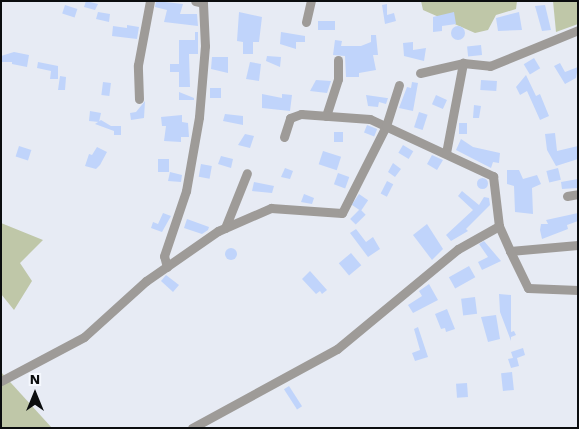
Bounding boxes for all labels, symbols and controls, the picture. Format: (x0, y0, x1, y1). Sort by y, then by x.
north arrow (10, 369, 60, 419)
text: N (30, 371, 40, 387)

